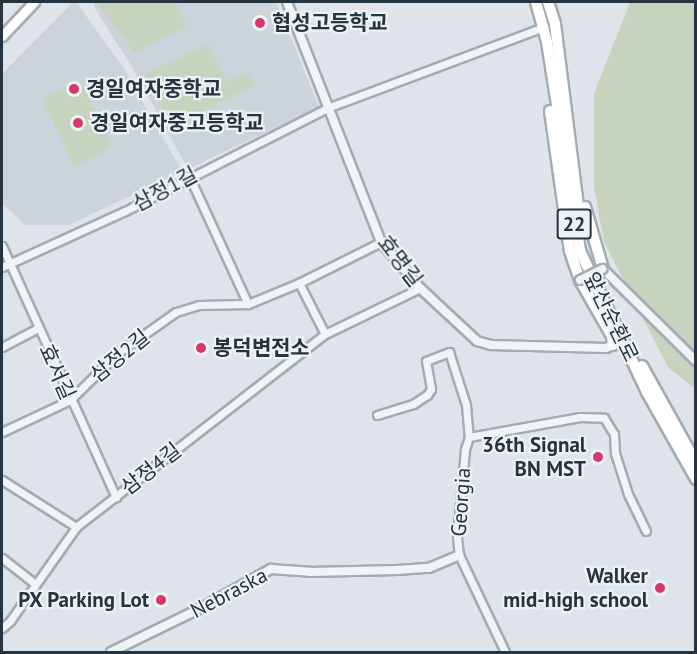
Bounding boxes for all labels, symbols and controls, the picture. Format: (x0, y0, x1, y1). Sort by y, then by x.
place label: 협성고등학교 (272, 10, 388, 36)
marker: 협성고등학교 (253, 16, 267, 30)
place label: 경일여자중학교 (86, 76, 221, 102)
marker: 경일여자중학교 (67, 82, 81, 96)
place label: 경일여자중고등학교 (90, 110, 264, 136)
marker: 경일여자중고등학교 (71, 116, 85, 130)
street label: 삼정1길 (128, 162, 202, 216)
road number: 22 (556, 207, 592, 241)
street label: 효명길 (372, 230, 428, 292)
street label: 앞산순환로 (579, 268, 643, 366)
street label: 삼정2길 (85, 324, 155, 388)
place label: 봉덕변전소 (213, 335, 310, 361)
street label: 효서길 (34, 340, 80, 404)
marker: 봉덕변전소 (194, 341, 208, 355)
place label: 36th Signal BN MST (482, 432, 586, 482)
street label: 삼정4길 (116, 438, 186, 500)
marker: 36th Signal BN MST (591, 450, 605, 464)
street label: Georgia (446, 467, 476, 537)
street label: Nebraska (186, 562, 272, 624)
place label: Walker mid-high school (503, 563, 648, 613)
marker: Walker mid-high school (653, 581, 667, 595)
place label: PX Parking Lot (18, 587, 149, 613)
marker: PX Parking Lot (154, 593, 168, 607)

